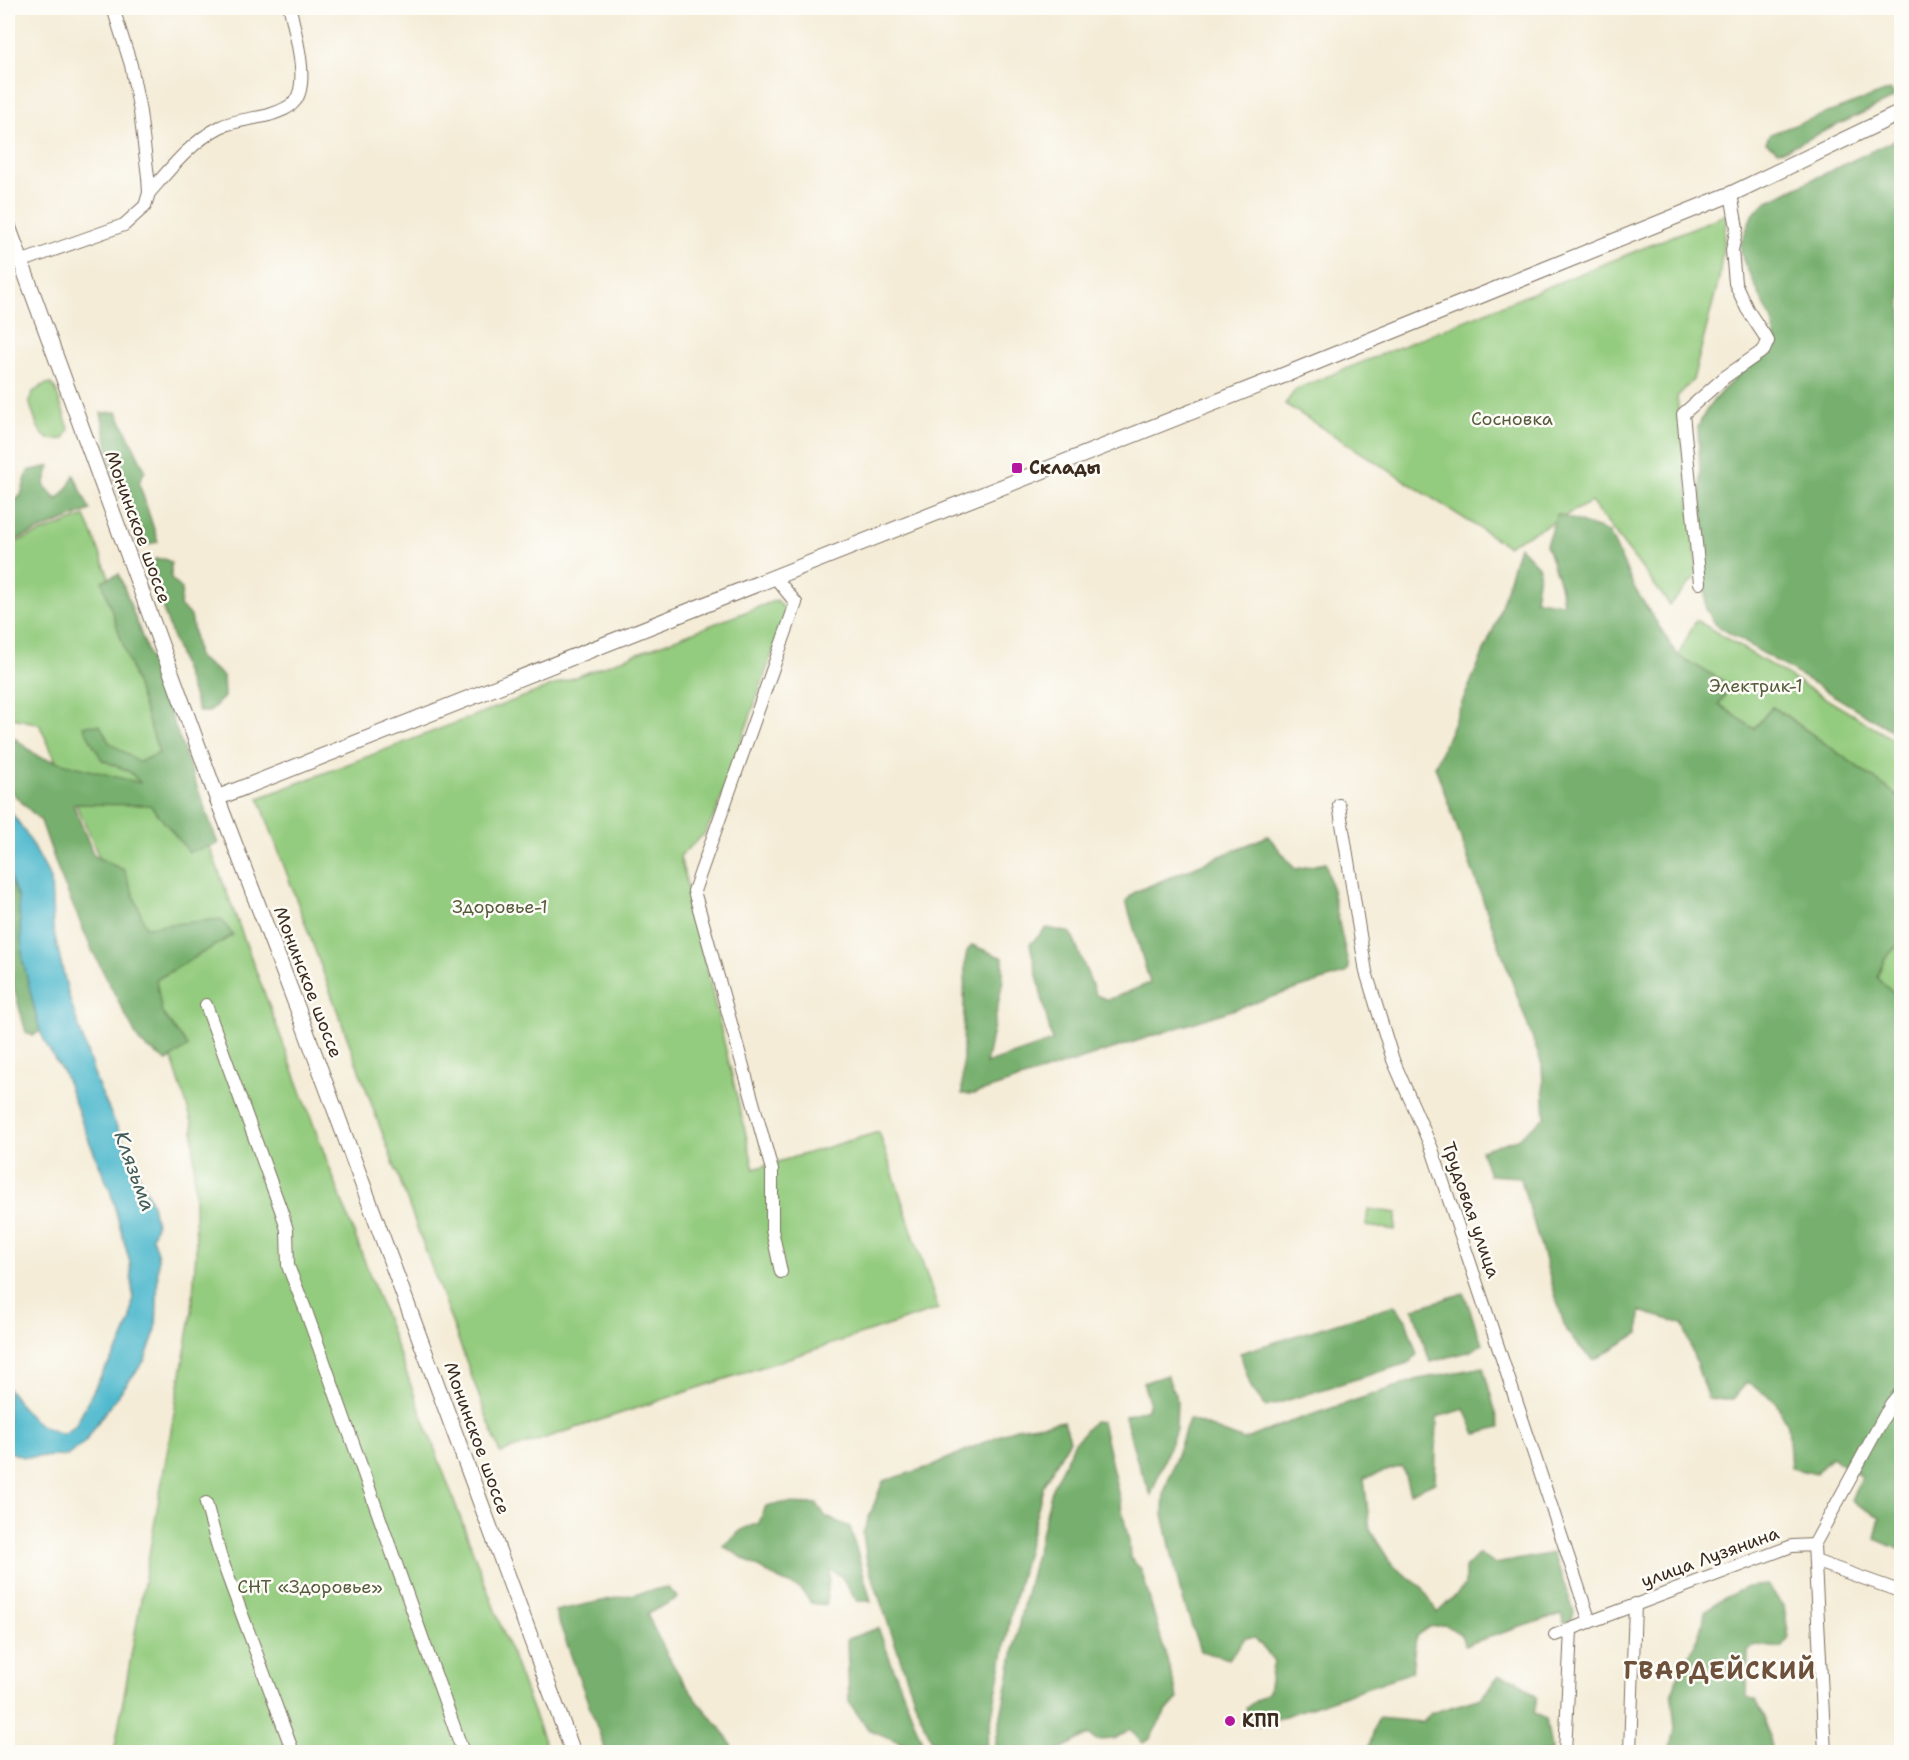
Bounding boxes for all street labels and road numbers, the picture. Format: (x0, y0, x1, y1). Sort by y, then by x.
street label: Монинское шоссе (99, 447, 177, 607)
street label: Монинское шоссе (268, 903, 348, 1061)
street label: Трудовая улица (1436, 1139, 1506, 1281)
street label: Монинское шоссе (438, 1358, 516, 1518)
street label: улица Лузянина (1638, 1521, 1782, 1593)

